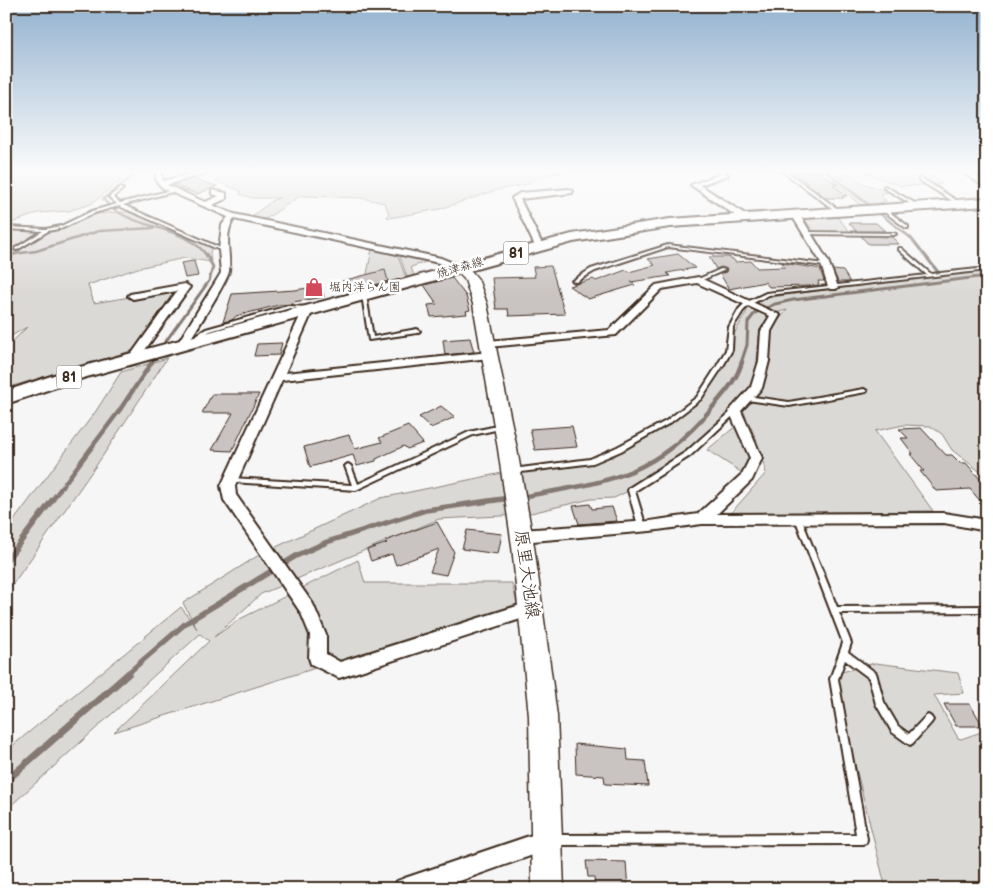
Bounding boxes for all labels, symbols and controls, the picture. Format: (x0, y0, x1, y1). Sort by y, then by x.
road number: 81 (504, 242, 528, 264)
street label: 焼津森線 (435, 254, 485, 282)
shop icon: 堀内洋らん園 (303, 276, 325, 298)
place label: 堀内洋らん園 (329, 280, 401, 295)
road number: 81 (56, 366, 82, 388)
street label: 原里大池線 (510, 528, 544, 620)

